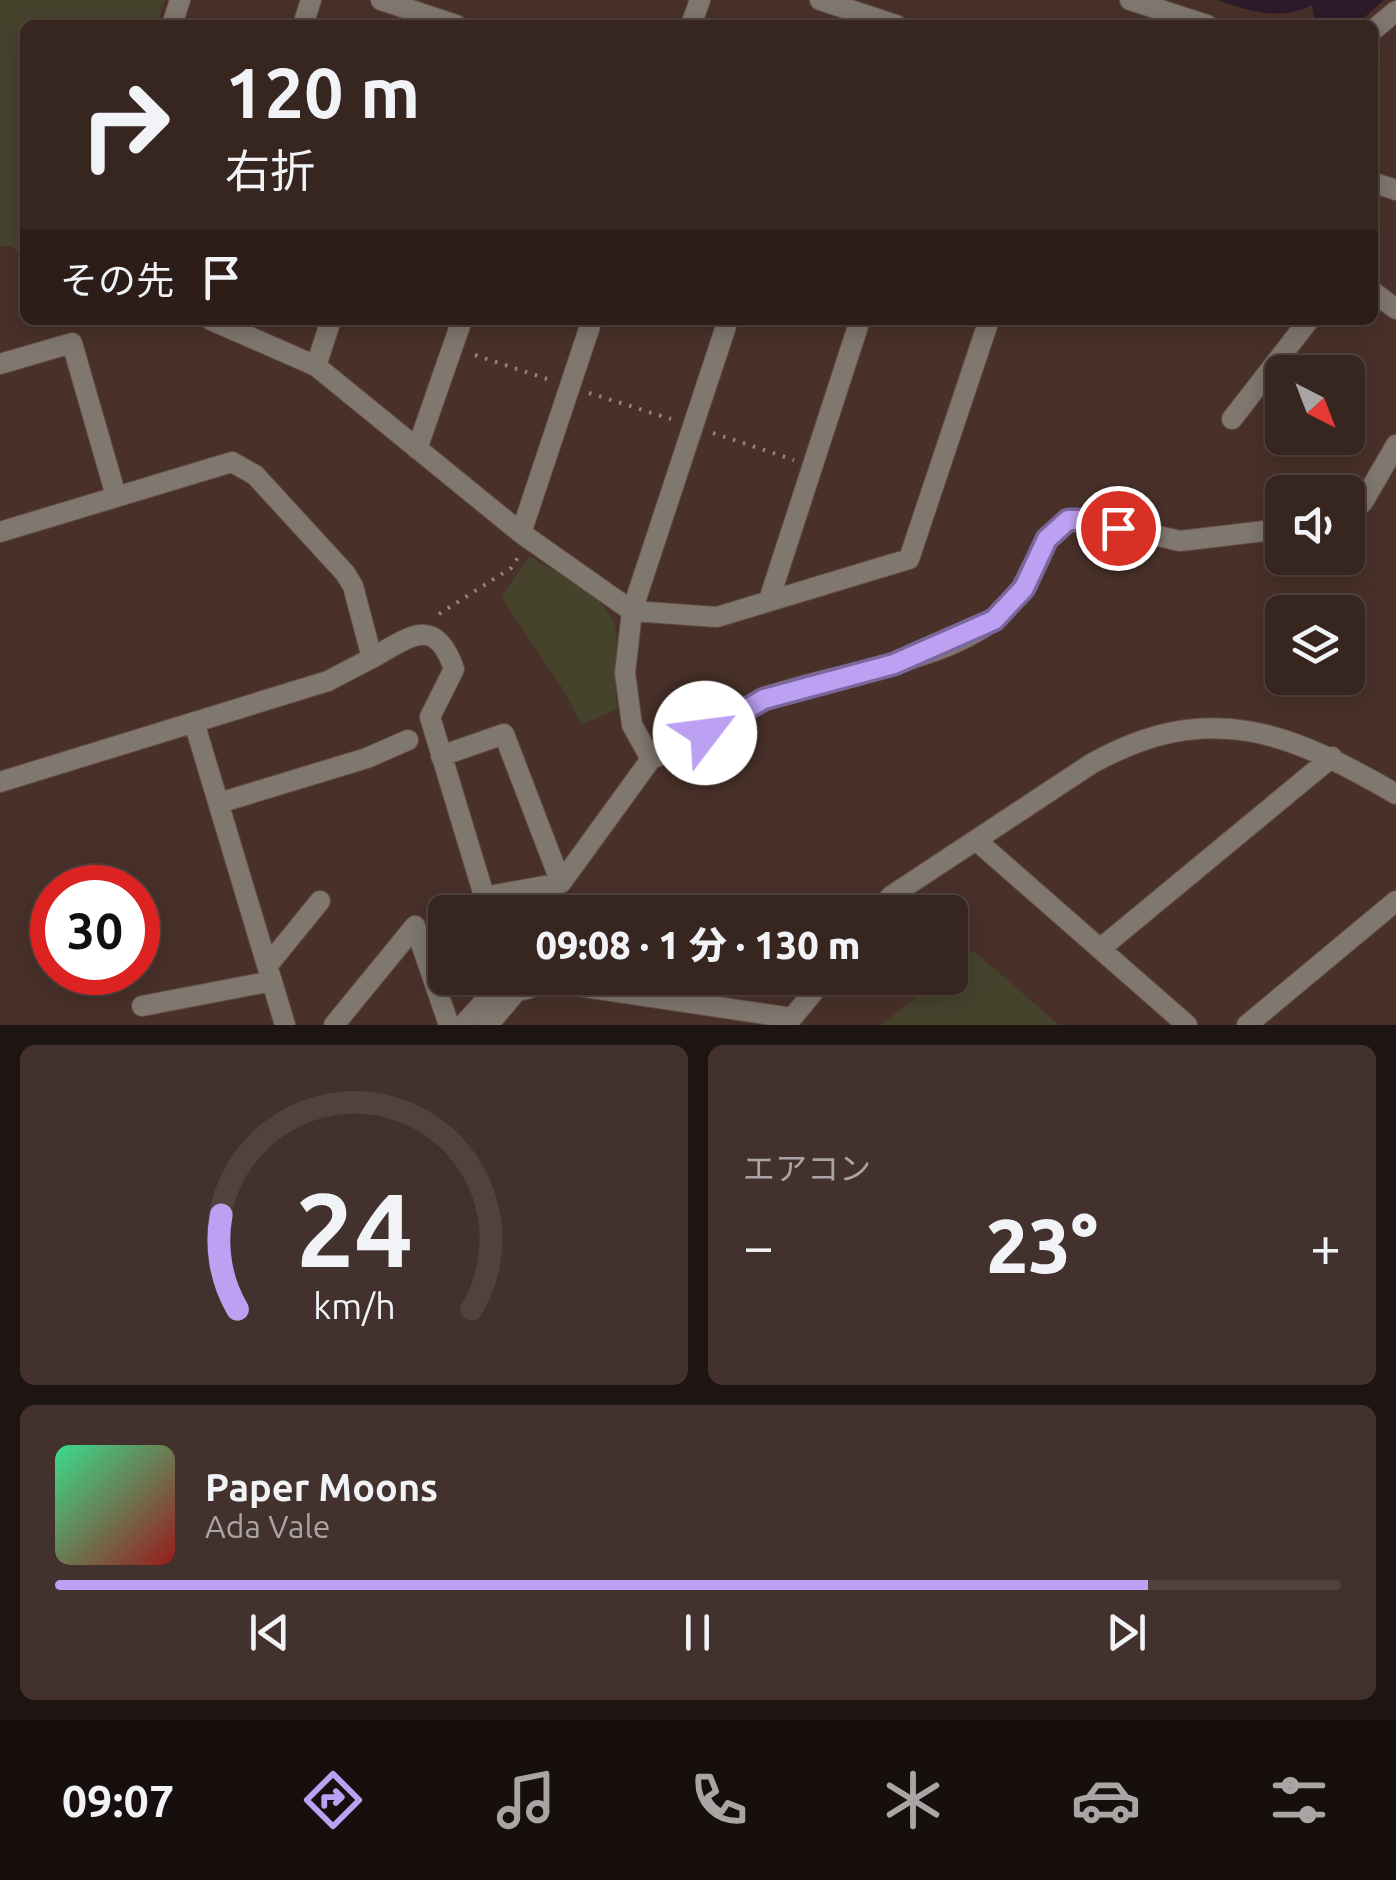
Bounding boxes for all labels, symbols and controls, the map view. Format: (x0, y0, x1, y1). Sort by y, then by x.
text: 120 m (225, 53, 420, 131)
icon: right (60, 60, 190, 190)
text: 右折 (225, 145, 315, 196)
icon: arrive (194, 250, 249, 305)
text: その先 (60, 259, 174, 301)
north arrow (1265, 355, 1365, 455)
map controls (1265, 355, 1365, 695)
button: sound (1265, 475, 1365, 575)
pin (1076, 486, 1161, 571)
icon: arrive (1091, 501, 1146, 556)
button: layers (1265, 595, 1365, 695)
position arrow (653, 681, 757, 785)
speed limit sign: 30 (30, 865, 160, 995)
text: 09:08 · 1 分 · 130 m (536, 924, 860, 966)
text: エアコン (743, 1150, 871, 1186)
text: 24 (295, 1170, 413, 1287)
text: 23° (986, 1203, 1098, 1287)
text: − (743, 1215, 774, 1276)
text: + (1310, 1215, 1341, 1276)
text: km/h (313, 1286, 395, 1326)
text: Paper Moons (205, 1466, 438, 1508)
text: Ada Vale (205, 1508, 331, 1544)
icon: previous (242, 1605, 297, 1660)
icon: pause (670, 1605, 725, 1660)
icon: next (1099, 1605, 1154, 1660)
icon: directions (298, 1765, 368, 1835)
icon: music (491, 1765, 561, 1835)
icon: phone (684, 1765, 754, 1835)
icon: climate (878, 1765, 948, 1835)
icon: car (1071, 1765, 1141, 1835)
icon: filters (1264, 1765, 1334, 1835)
text: 09:07 (62, 1775, 174, 1826)

